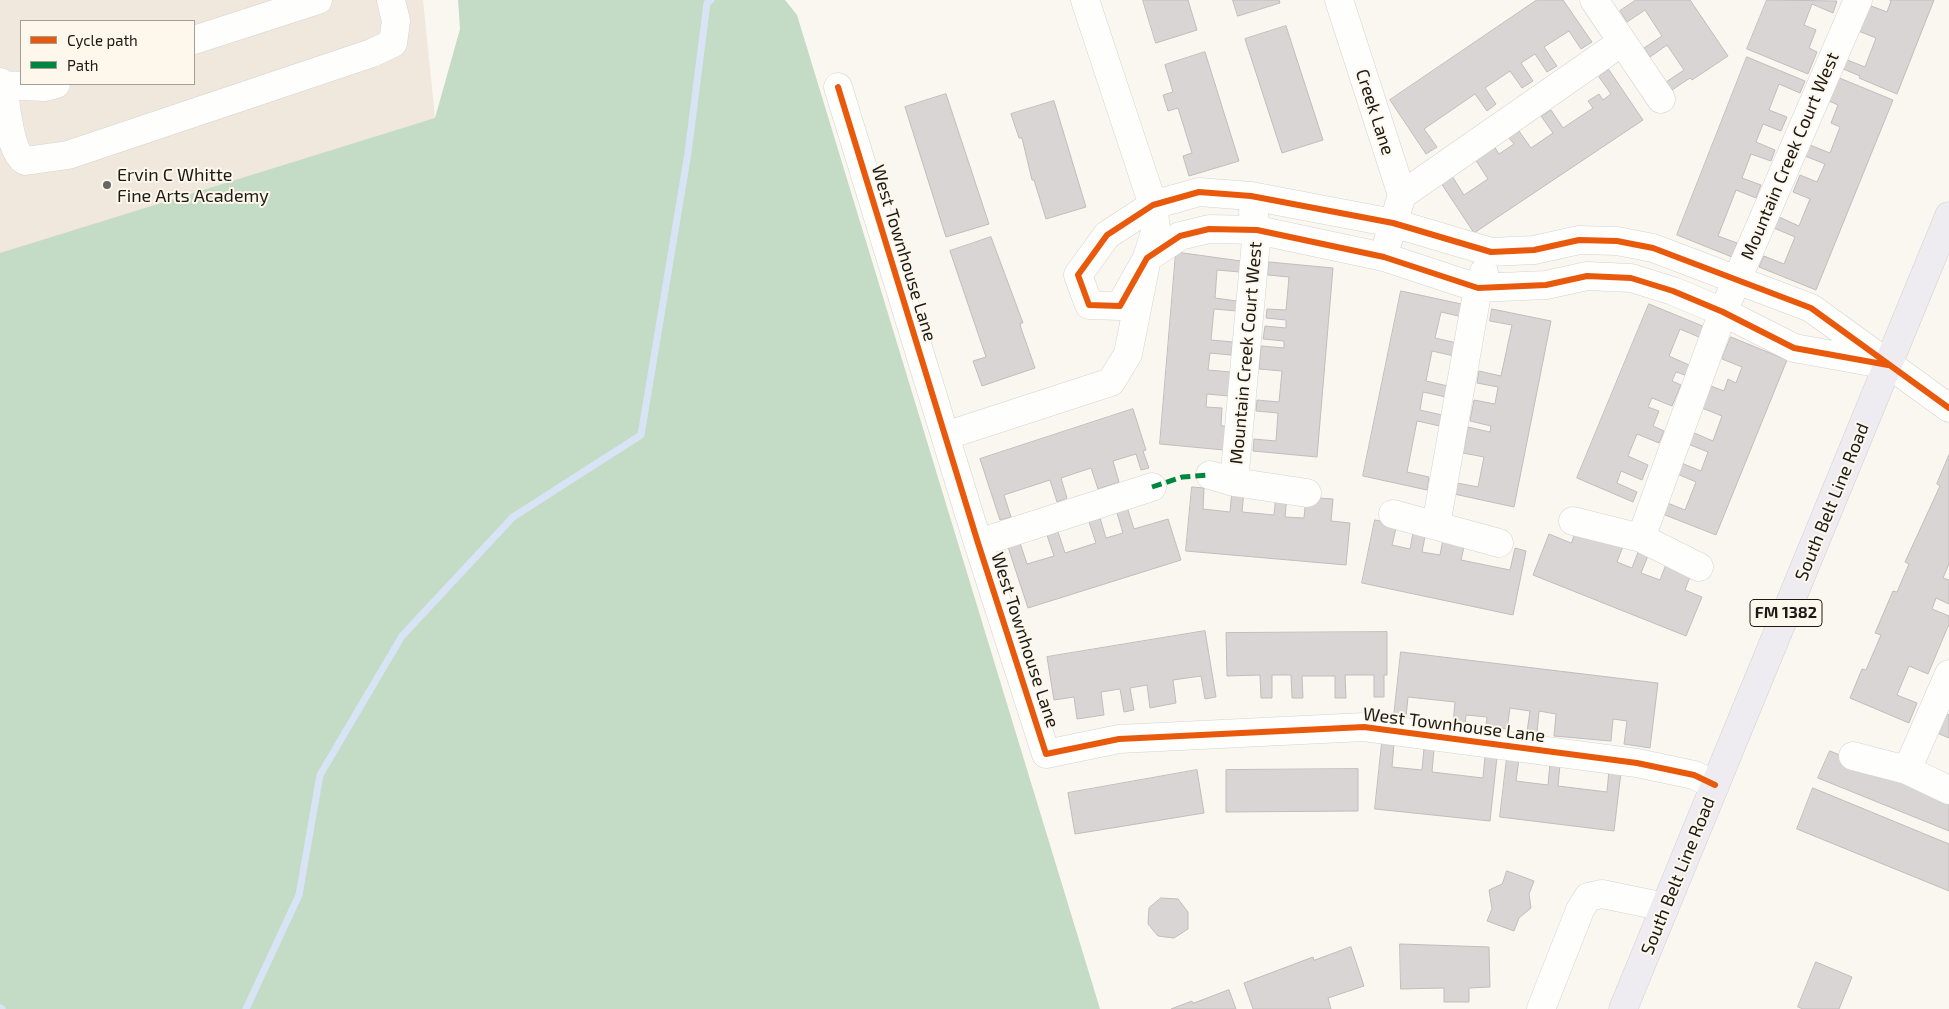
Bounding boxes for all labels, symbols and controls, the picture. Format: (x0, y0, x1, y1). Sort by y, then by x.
legend (20, 20, 195, 85)
text: Cycle path (67, 31, 138, 49)
street label: Mountain Creek Court West (1736, 49, 1844, 263)
text: Path (67, 56, 98, 74)
street label: Creek Lane (1351, 66, 1399, 158)
street label: West Townhouse Lane (867, 162, 941, 344)
place label: Ervin C Whitte Fine Arts Academy (117, 164, 269, 206)
marker: Ervin C Whitte Fine Arts Academy (101, 179, 113, 191)
street label: Mountain Creek Court West (1226, 241, 1266, 465)
street label: South Belt Line Road (1790, 420, 1874, 584)
street label: West Townhouse Lane (986, 549, 1064, 731)
road number: FM 1382 (1750, 600, 1822, 626)
street label: West Townhouse Lane (1362, 703, 1546, 747)
street label: South Belt Line Road (1636, 794, 1720, 958)

